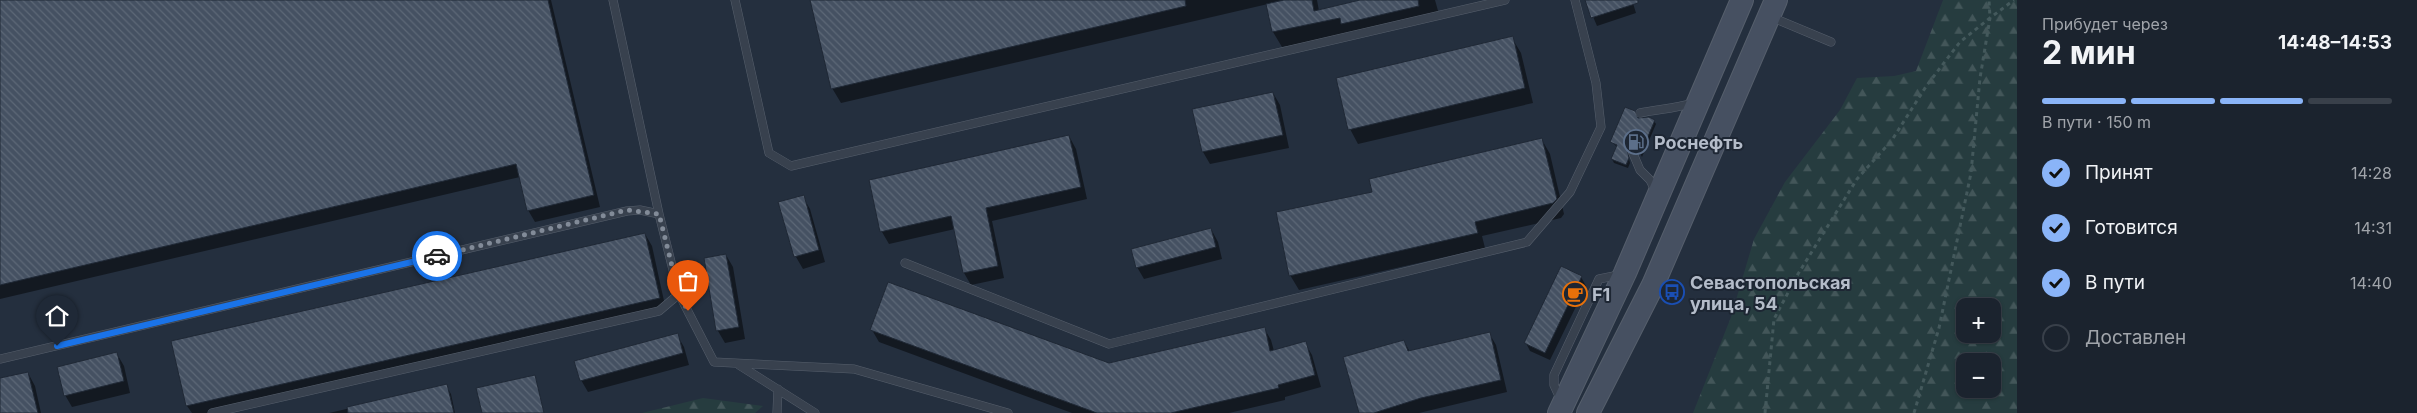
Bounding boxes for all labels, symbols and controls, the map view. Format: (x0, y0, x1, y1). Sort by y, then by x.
text: Прибудет через (2042, 14, 2168, 34)
text: 14:48–14:53 (2278, 31, 2392, 54)
text: 2 мин (2042, 33, 2136, 72)
text: В пути · 150 m (2042, 112, 2151, 132)
fuel station icon: Роснефть (1623, 129, 1649, 155)
place label: Роснефть (1654, 132, 1743, 153)
icon: check (2042, 159, 2070, 187)
text: Принят (2085, 161, 2153, 184)
text: 14:28 (2351, 163, 2392, 183)
icon: check (2042, 214, 2070, 242)
text: Готовится (2085, 216, 2178, 239)
text: 14:31 (2354, 218, 2392, 238)
courier (412, 231, 462, 281)
icon: car (423, 242, 451, 270)
pin (667, 260, 709, 311)
icon: bag (674, 267, 702, 295)
icon: check (2042, 269, 2070, 297)
text: В пути (2085, 271, 2145, 294)
place label: Севастопольская улица, 54 (1690, 272, 1851, 314)
text: 14:40 (2350, 273, 2392, 293)
bus stop icon: Севастопольская улица, 54 (1659, 279, 1685, 305)
cafe icon: F1 (1562, 281, 1588, 307)
place label: F1 (1592, 284, 1610, 305)
pin (36, 295, 78, 346)
map controls (1956, 298, 2001, 398)
button: + (1956, 298, 2001, 343)
icon: home (43, 302, 71, 330)
text: Доставлен (2085, 326, 2186, 349)
button: − (1956, 353, 2001, 398)

